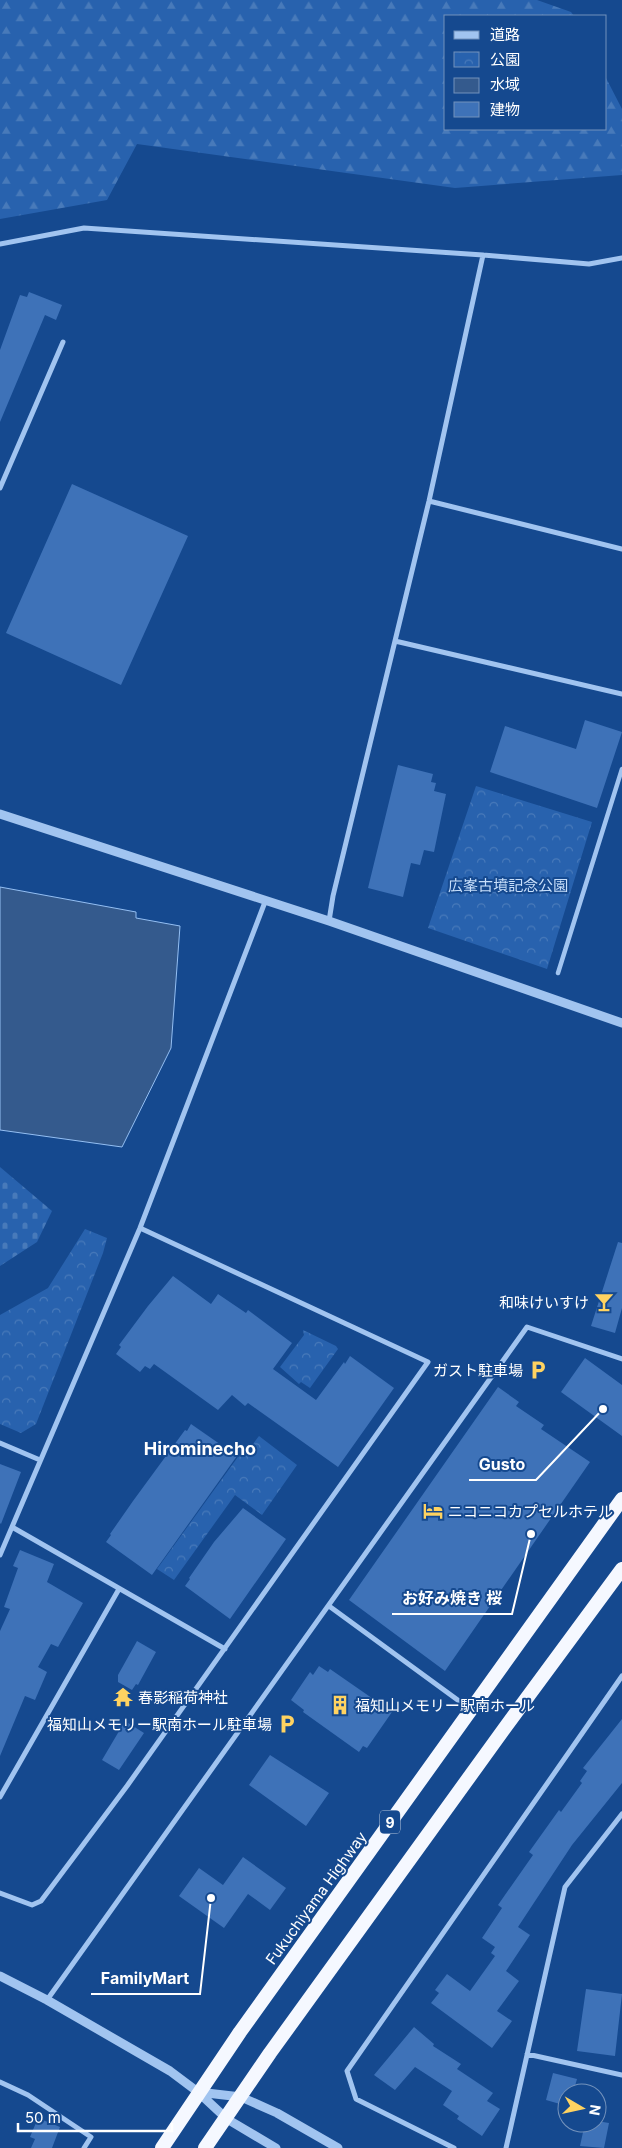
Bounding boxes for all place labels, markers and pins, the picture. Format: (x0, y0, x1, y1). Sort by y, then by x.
bar icon: 和味けいすけ (593, 1291, 615, 1313)
place label: 和味けいすけ (499, 1293, 589, 1312)
parking icon: ガスト駐車場 (527, 1359, 549, 1381)
place label: ガスト駐車場 (433, 1361, 523, 1380)
callout: Gusto (469, 1449, 536, 1480)
hotel icon: ニコニコカプセルホテル (422, 1500, 444, 1522)
place label: ニコニコカプセルホテル (448, 1502, 613, 1521)
callout: お好み焼き 桜 (392, 1583, 512, 1614)
temple icon: 春影稲荷神社 (112, 1686, 134, 1708)
place label: 春影稲荷神社 (138, 1688, 228, 1707)
building icon: 福知山メモリー駅南ホール (329, 1694, 351, 1716)
place label: 福知山メモリー駅南ホール (355, 1696, 535, 1715)
parking icon: 福知山メモリー駅南ホール駐車場 (276, 1713, 298, 1735)
place label: 福知山メモリー駅南ホール駐車場 (47, 1715, 272, 1734)
callout: FamilyMart (91, 1963, 200, 1994)

